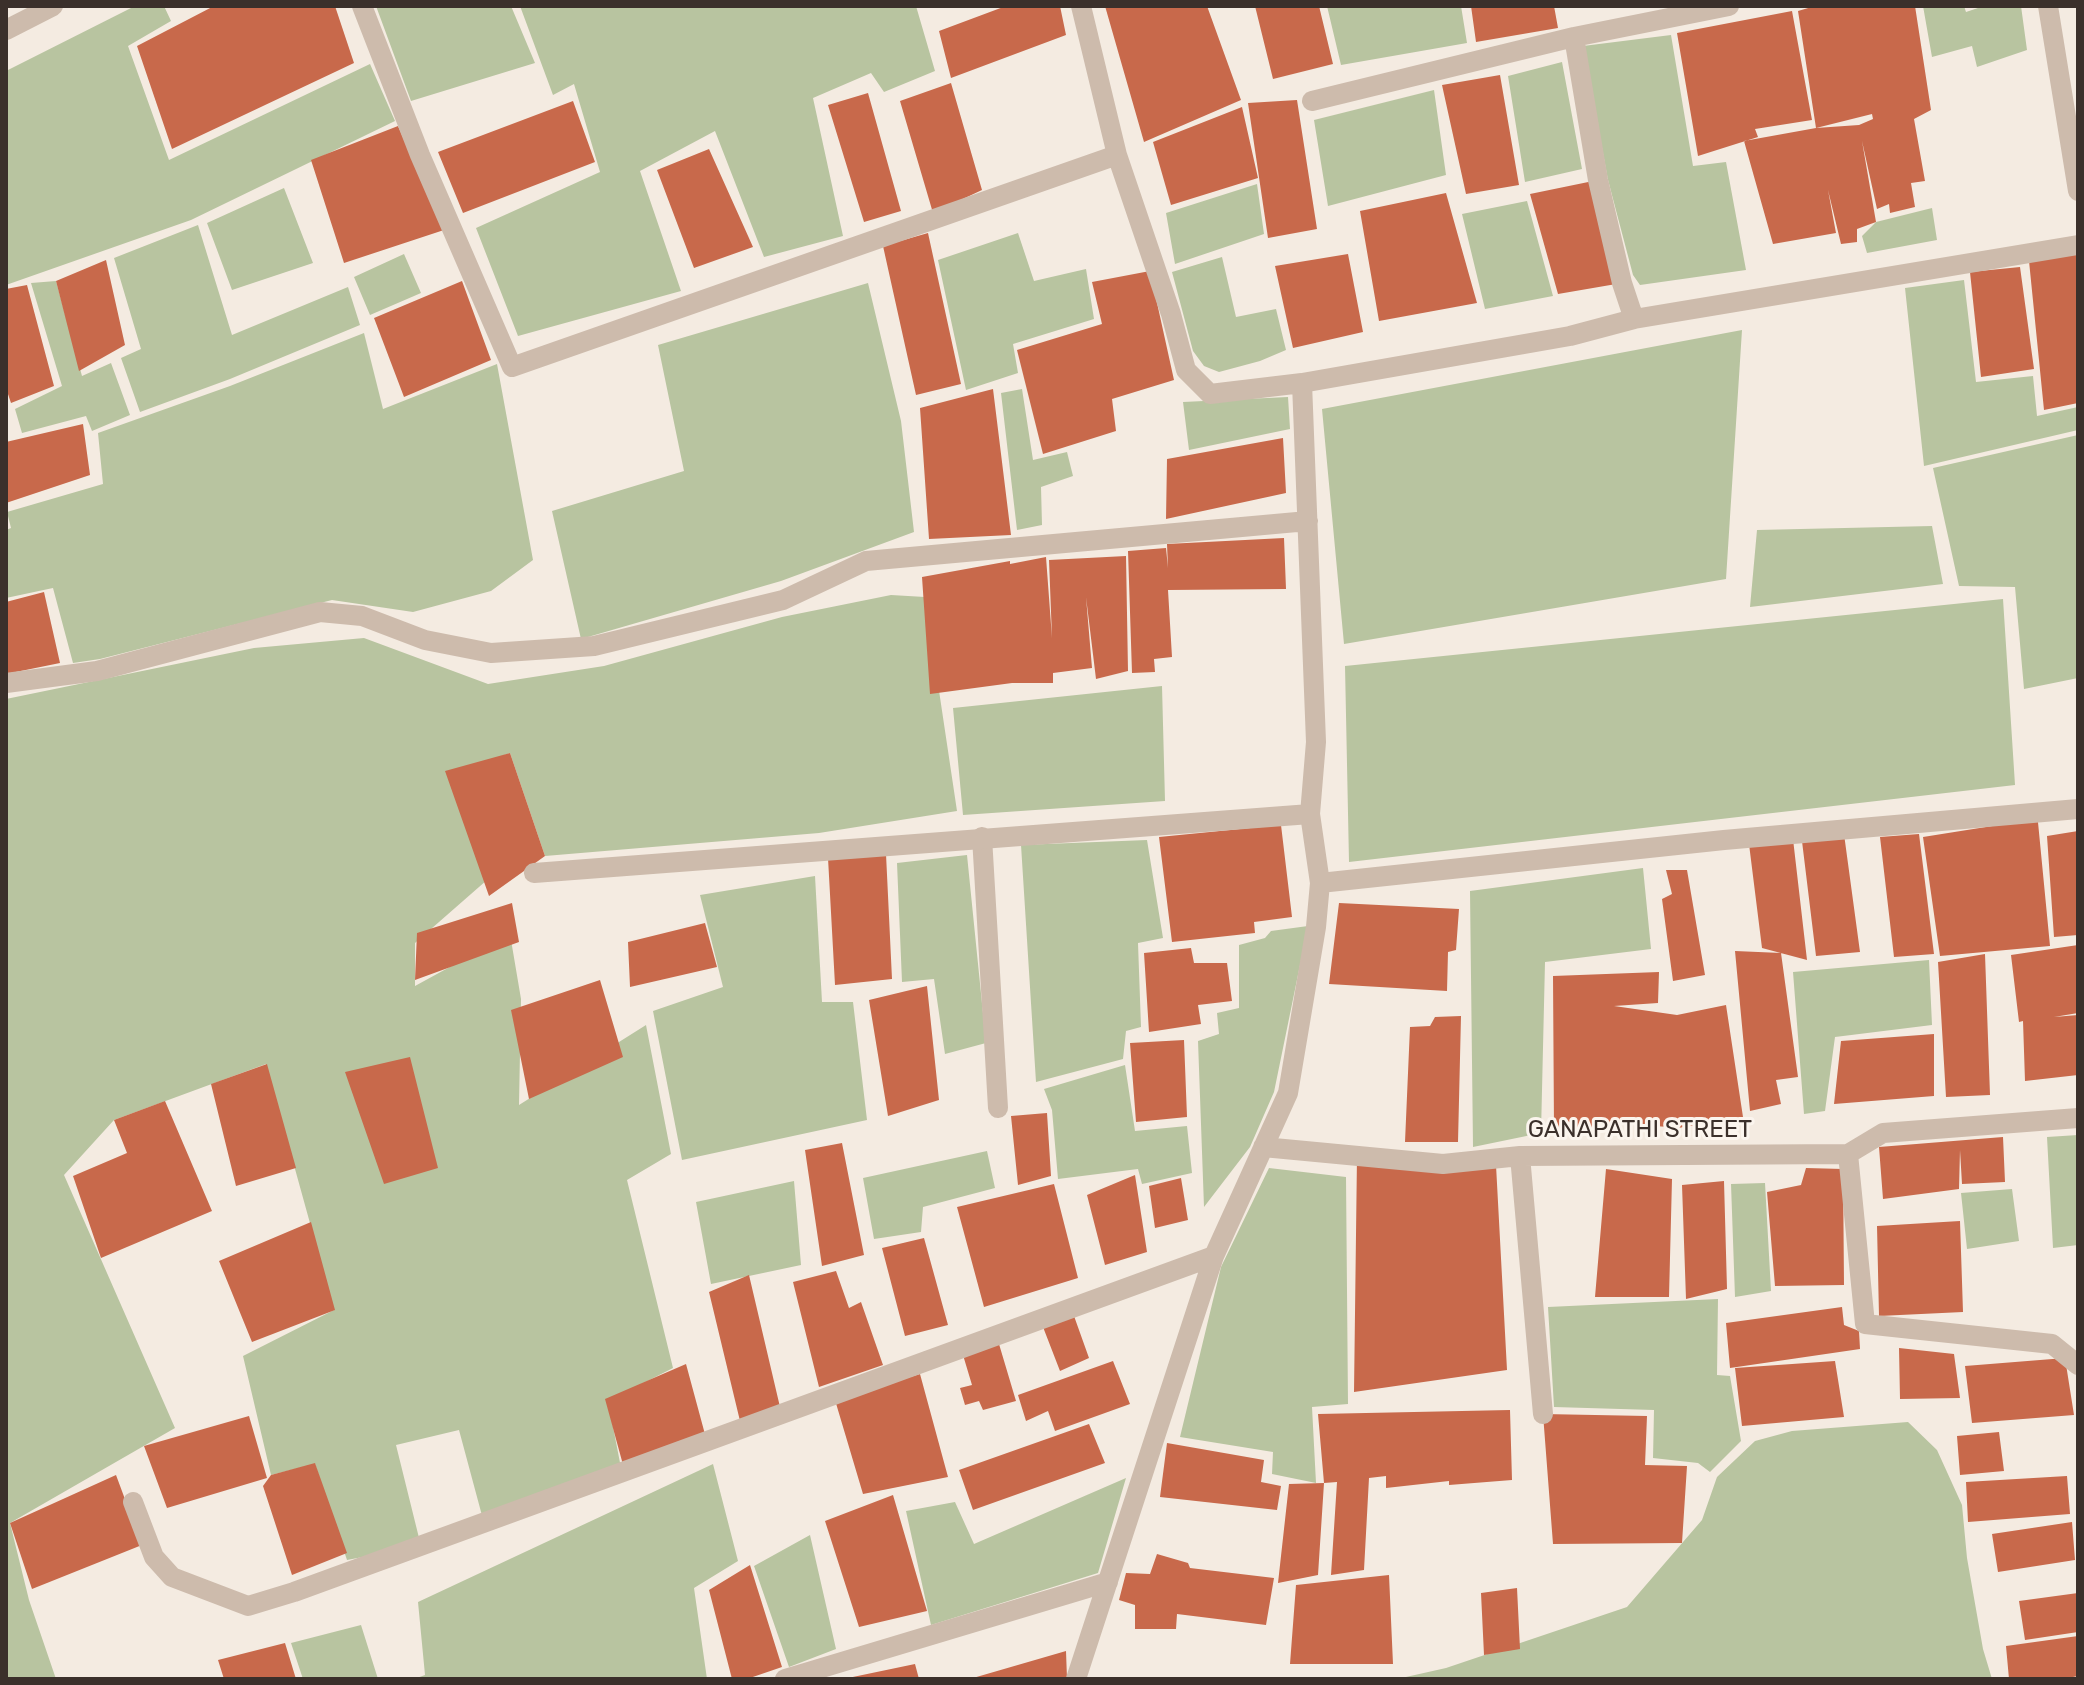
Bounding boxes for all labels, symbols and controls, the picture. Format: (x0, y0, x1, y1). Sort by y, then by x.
street label: GANAPATHI STREET (1528, 1116, 1752, 1144)

